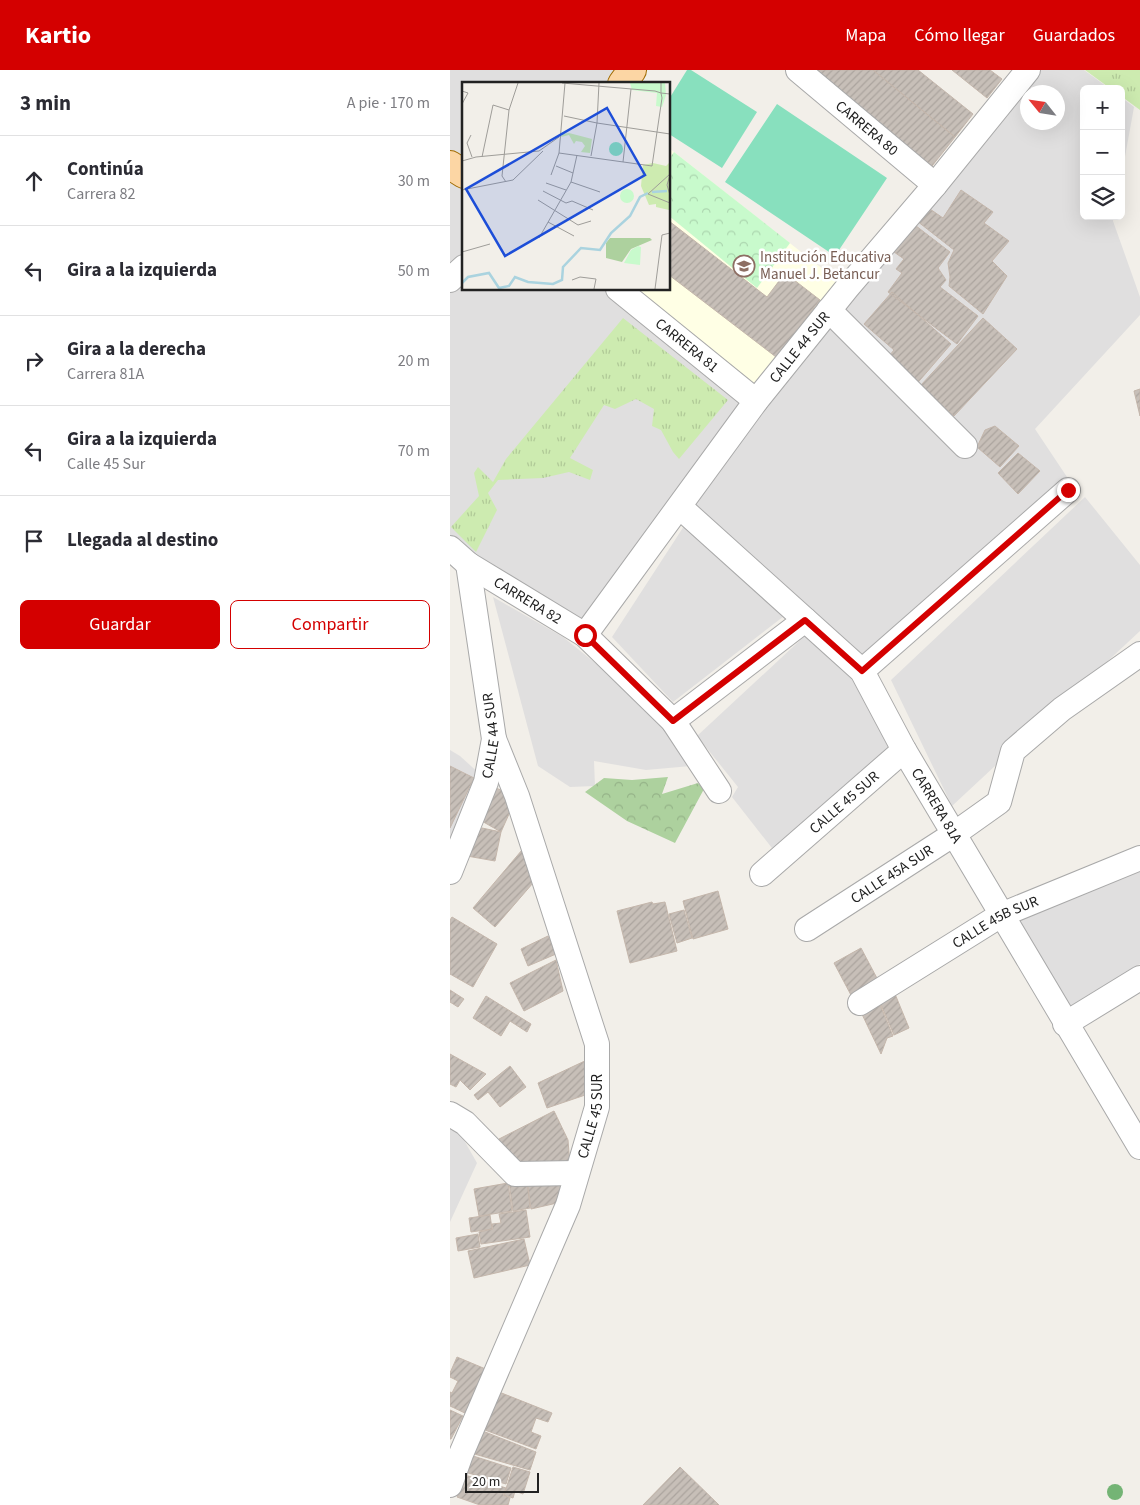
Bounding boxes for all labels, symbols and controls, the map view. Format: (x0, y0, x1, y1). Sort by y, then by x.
text: Kartio (25, 18, 91, 53)
text: Mapa (845, 23, 886, 48)
text: Cómo llegar (914, 23, 1005, 48)
text: Guardados (1033, 23, 1115, 48)
inset map (462, 82, 670, 290)
north arrow (1020, 85, 1065, 130)
map controls (1080, 85, 1125, 220)
button: + (1080, 85, 1125, 130)
text: 3 min (20, 88, 71, 118)
text: A pie · 170 m (347, 92, 430, 114)
street label: CARRERA 80 (831, 96, 903, 161)
button: − (1080, 130, 1125, 175)
text: Continúa (67, 156, 144, 183)
icon: ahead (20, 167, 48, 195)
text: 30 m (398, 170, 430, 192)
button: layers (1080, 175, 1125, 220)
text: Carrera 82 (67, 183, 135, 205)
place label: Institución Educativa Manuel J. Betancur (760, 247, 891, 285)
school or university icon: Institución Educativa Manuel J. Betancur (732, 254, 756, 278)
icon: left (20, 257, 48, 285)
text: Gira a la izquierda (67, 257, 217, 284)
text: 50 m (398, 260, 430, 282)
street label: CALLE 44 SUR (764, 307, 835, 388)
street label: CARRERA 81 (651, 313, 723, 378)
text: Gira a la derecha (67, 336, 206, 363)
icon: right (20, 347, 48, 375)
text: 20 m (398, 350, 430, 372)
text: Carrera 81A (67, 363, 144, 385)
text: Gira a la izquierda (67, 426, 217, 453)
icon: left (20, 437, 48, 465)
text: 70 m (398, 440, 430, 462)
text: Calle 45 Sur (67, 453, 145, 475)
route end (1057, 479, 1080, 502)
icon: arrive (20, 527, 48, 555)
text: Llegada al destino (67, 527, 218, 554)
street label: CARRERA 82 (489, 572, 566, 629)
button: Guardar (20, 600, 220, 649)
button: Compartir (230, 600, 430, 649)
route start (574, 624, 597, 647)
street label: CALLE 44 SUR (477, 691, 505, 780)
street label: CARRERA 81A (906, 764, 968, 848)
street label: CALLE 45 SUR (805, 766, 884, 839)
street label: CALLE 45A SUR (847, 840, 938, 909)
street label: CALLE 45B SUR (948, 891, 1042, 954)
street label: CALLE 45 SUR (572, 1073, 608, 1161)
scale bar (465, 1470, 539, 1493)
text: 20 m (472, 1472, 500, 1492)

